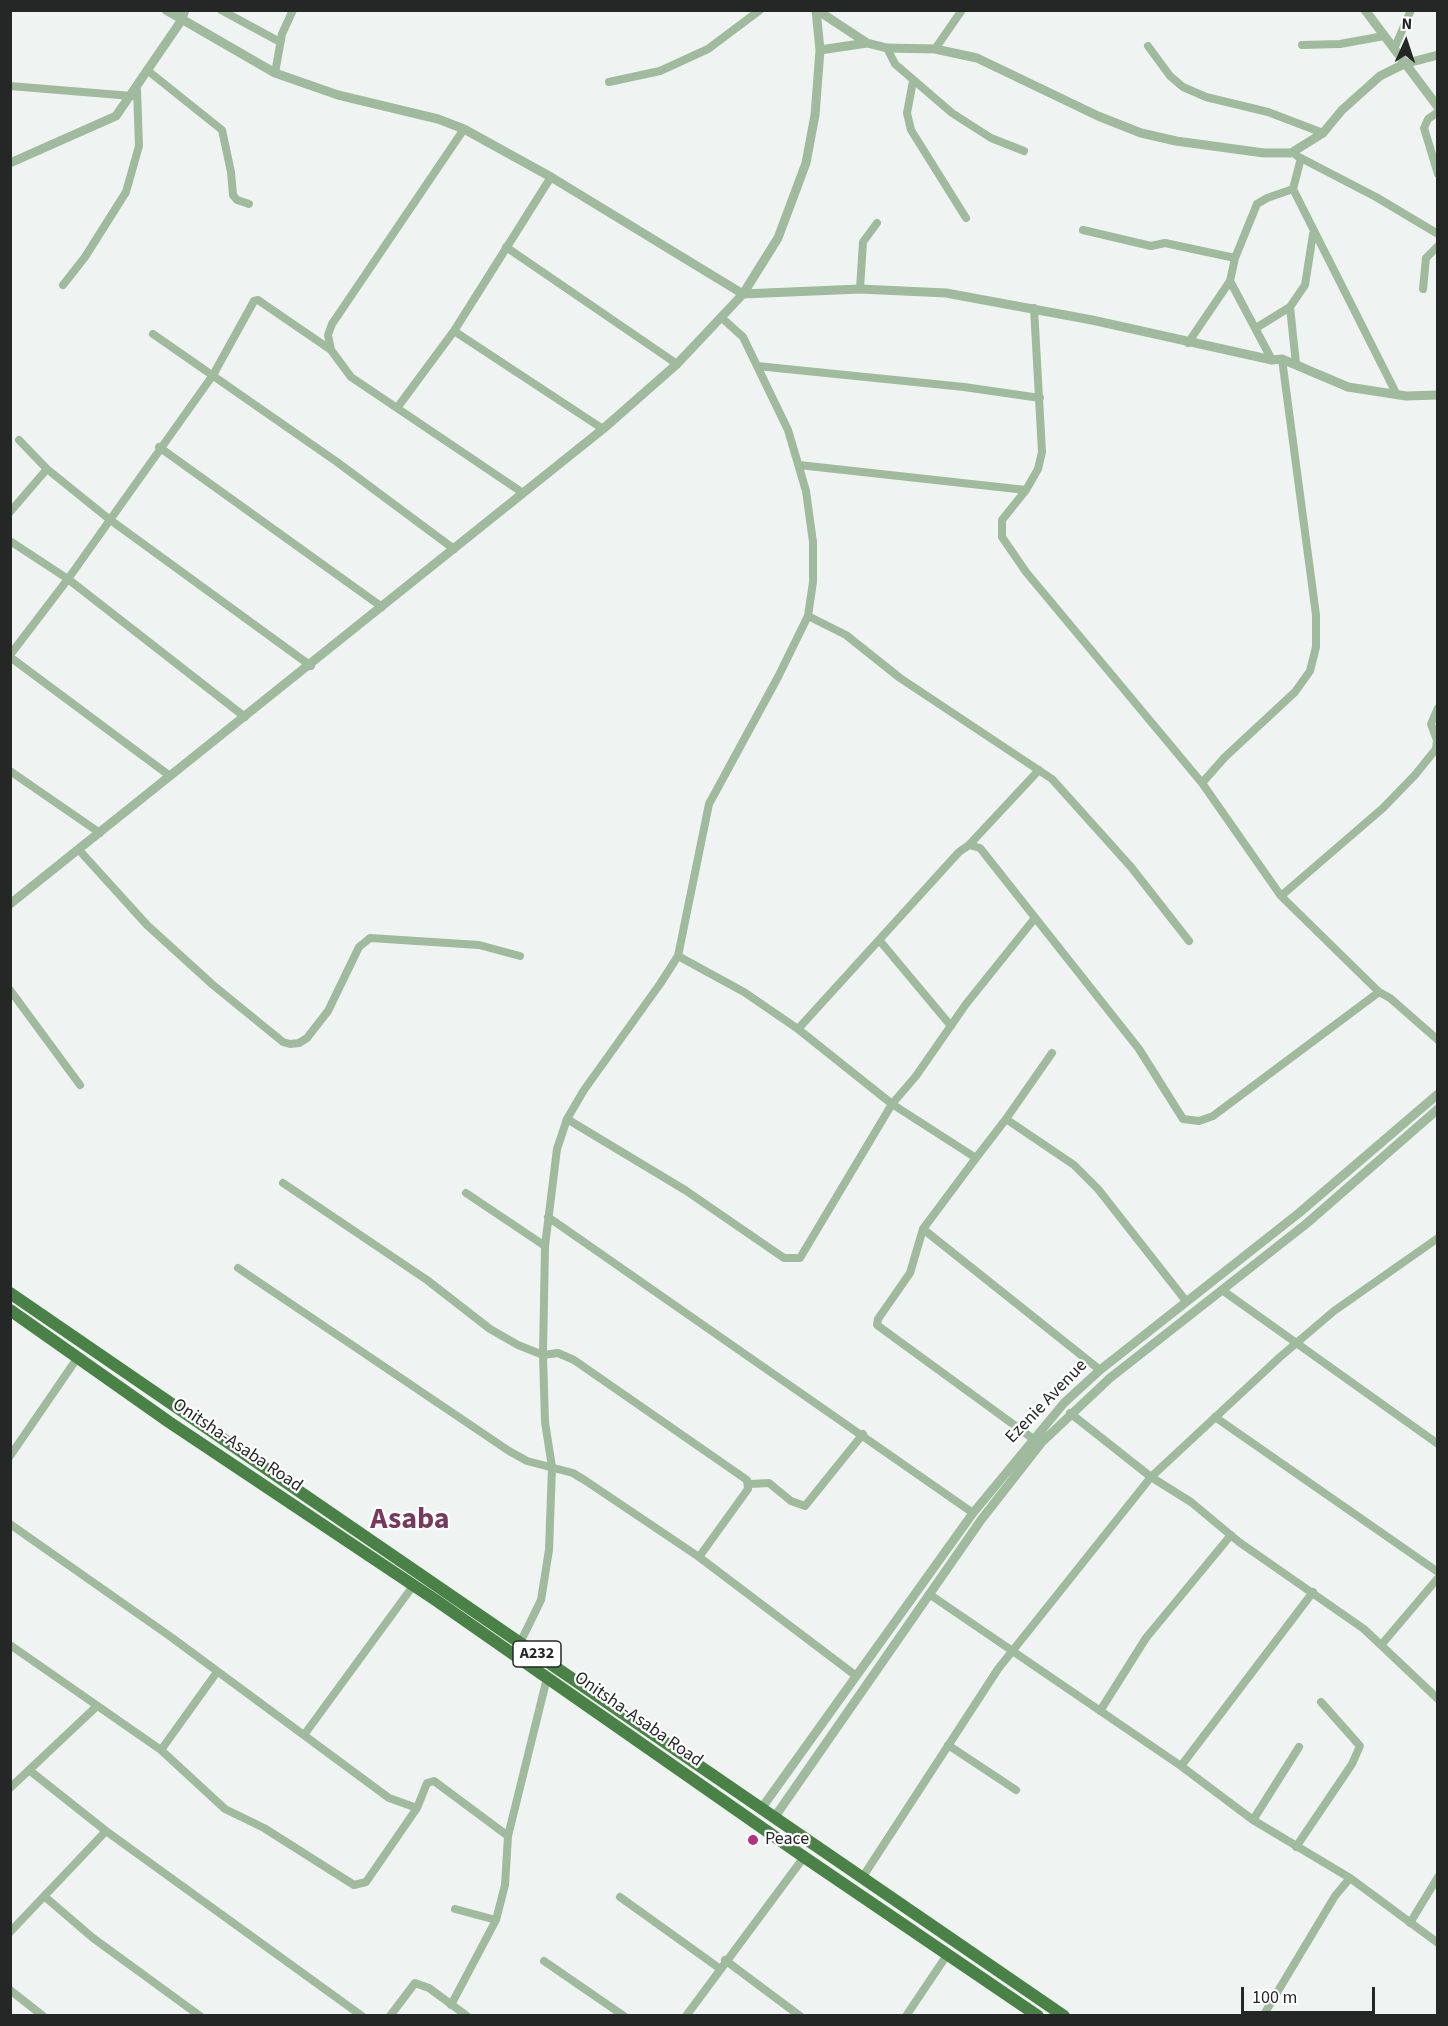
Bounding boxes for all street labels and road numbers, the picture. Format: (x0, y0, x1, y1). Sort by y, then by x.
street label: Ezenie Avenue (1002, 1356, 1092, 1448)
street label: Onitsha-Asaba Road (168, 1395, 306, 1497)
road number: A232 (513, 1641, 561, 1667)
street label: Onitsha-Asaba Road (570, 1668, 706, 1772)

